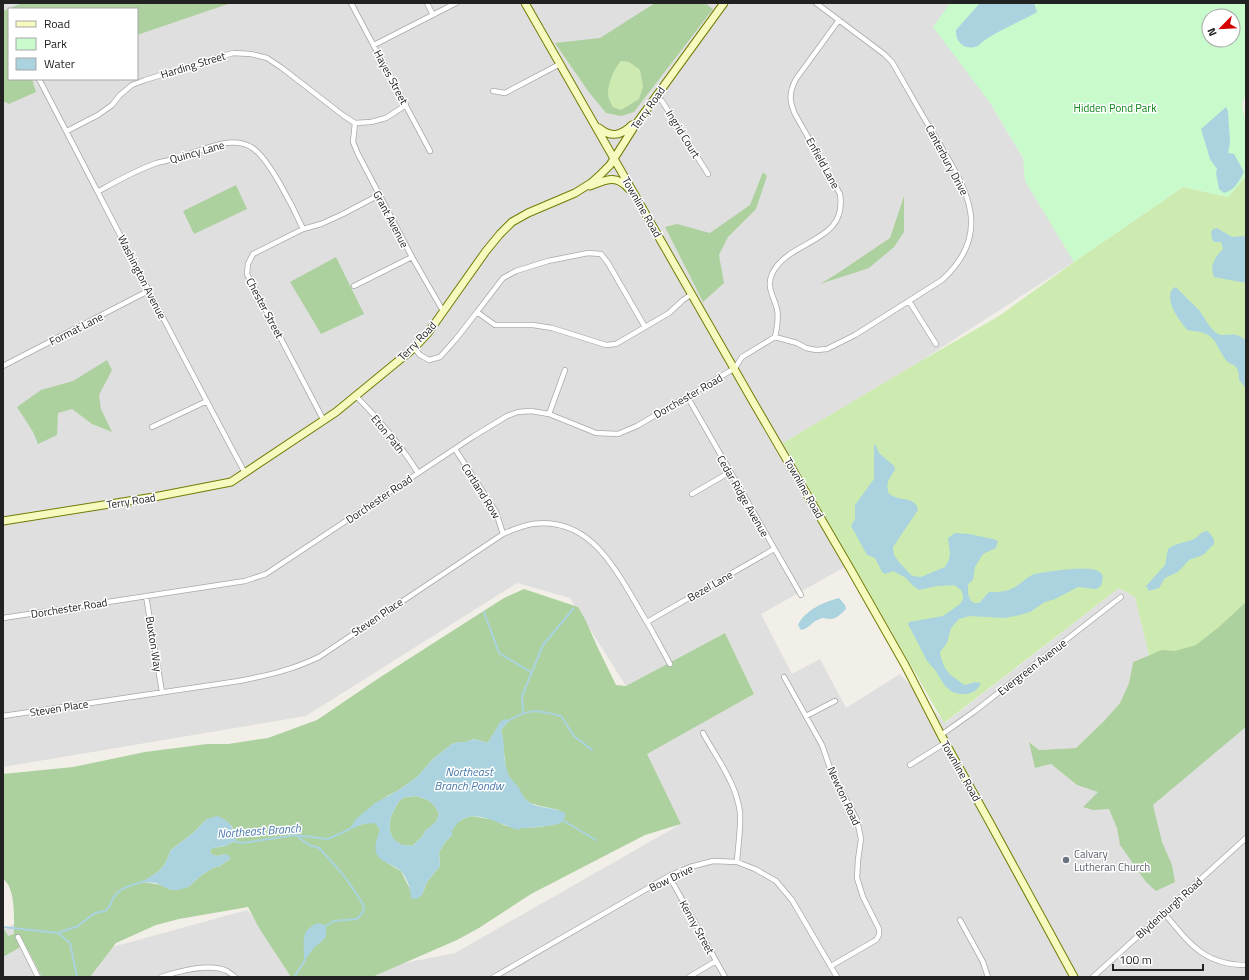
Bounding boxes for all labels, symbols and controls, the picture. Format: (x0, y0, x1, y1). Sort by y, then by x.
legend (8, 8, 138, 80)
north arrow (1201, 8, 1241, 48)
text: Road (44, 14, 70, 33)
text: N (1203, 25, 1221, 39)
text: Park (44, 34, 67, 53)
street label: Harding Street (159, 47, 228, 82)
street label: Hayes Street (370, 47, 412, 107)
text: Water (44, 54, 75, 73)
street label: Terry Road (627, 83, 669, 133)
park label: Hidden Pond Park (1074, 100, 1157, 116)
street label: Ingrid Court (662, 107, 704, 161)
street label: Canterbury Drive (922, 122, 973, 198)
street label: Enfield Lane (802, 134, 844, 192)
street label: Quincy Lane (168, 136, 227, 167)
street label: Townline Road (618, 174, 666, 240)
street label: Grant Avenue (369, 188, 413, 251)
street label: Washington Avenue (114, 232, 170, 322)
street label: Chester Street (242, 275, 288, 341)
street label: Format Lane (46, 308, 106, 349)
street label: Terry Road (394, 318, 440, 364)
street label: Dorchester Road (650, 370, 726, 422)
street label: Eton Path (367, 411, 409, 457)
street label: Cedar Ridge Avenue (713, 452, 773, 540)
street label: Townline Road (780, 455, 828, 521)
street label: Cortland Row (458, 460, 505, 522)
street label: Dorchester Road (342, 471, 416, 527)
street label: Terry Road (105, 489, 157, 513)
street label: Bezel Lane (684, 566, 736, 605)
street label: Dorchester Road (30, 594, 109, 622)
street label: Steven Place (348, 594, 406, 640)
street label: Buxton Way (142, 615, 166, 674)
street label: Evergreen Avenue (994, 635, 1070, 699)
street label: Steven Place (29, 695, 90, 721)
street label: Townline Road (937, 738, 985, 804)
water label: Northeast Branch Pondw (434, 762, 505, 795)
street label: Newton Road (823, 764, 865, 828)
water label: Northeast Branch (217, 818, 302, 843)
place label: Calvary Lutheran Church (1074, 846, 1150, 875)
marker: Calvary Lutheran Church (1061, 855, 1071, 865)
street label: Bow Drive (646, 860, 696, 896)
street label: Blydenburgh Road (1132, 874, 1206, 942)
street label: Kenny Street (676, 897, 718, 957)
scale bar (1113, 946, 1203, 972)
text: 100 m (1119, 950, 1152, 969)

